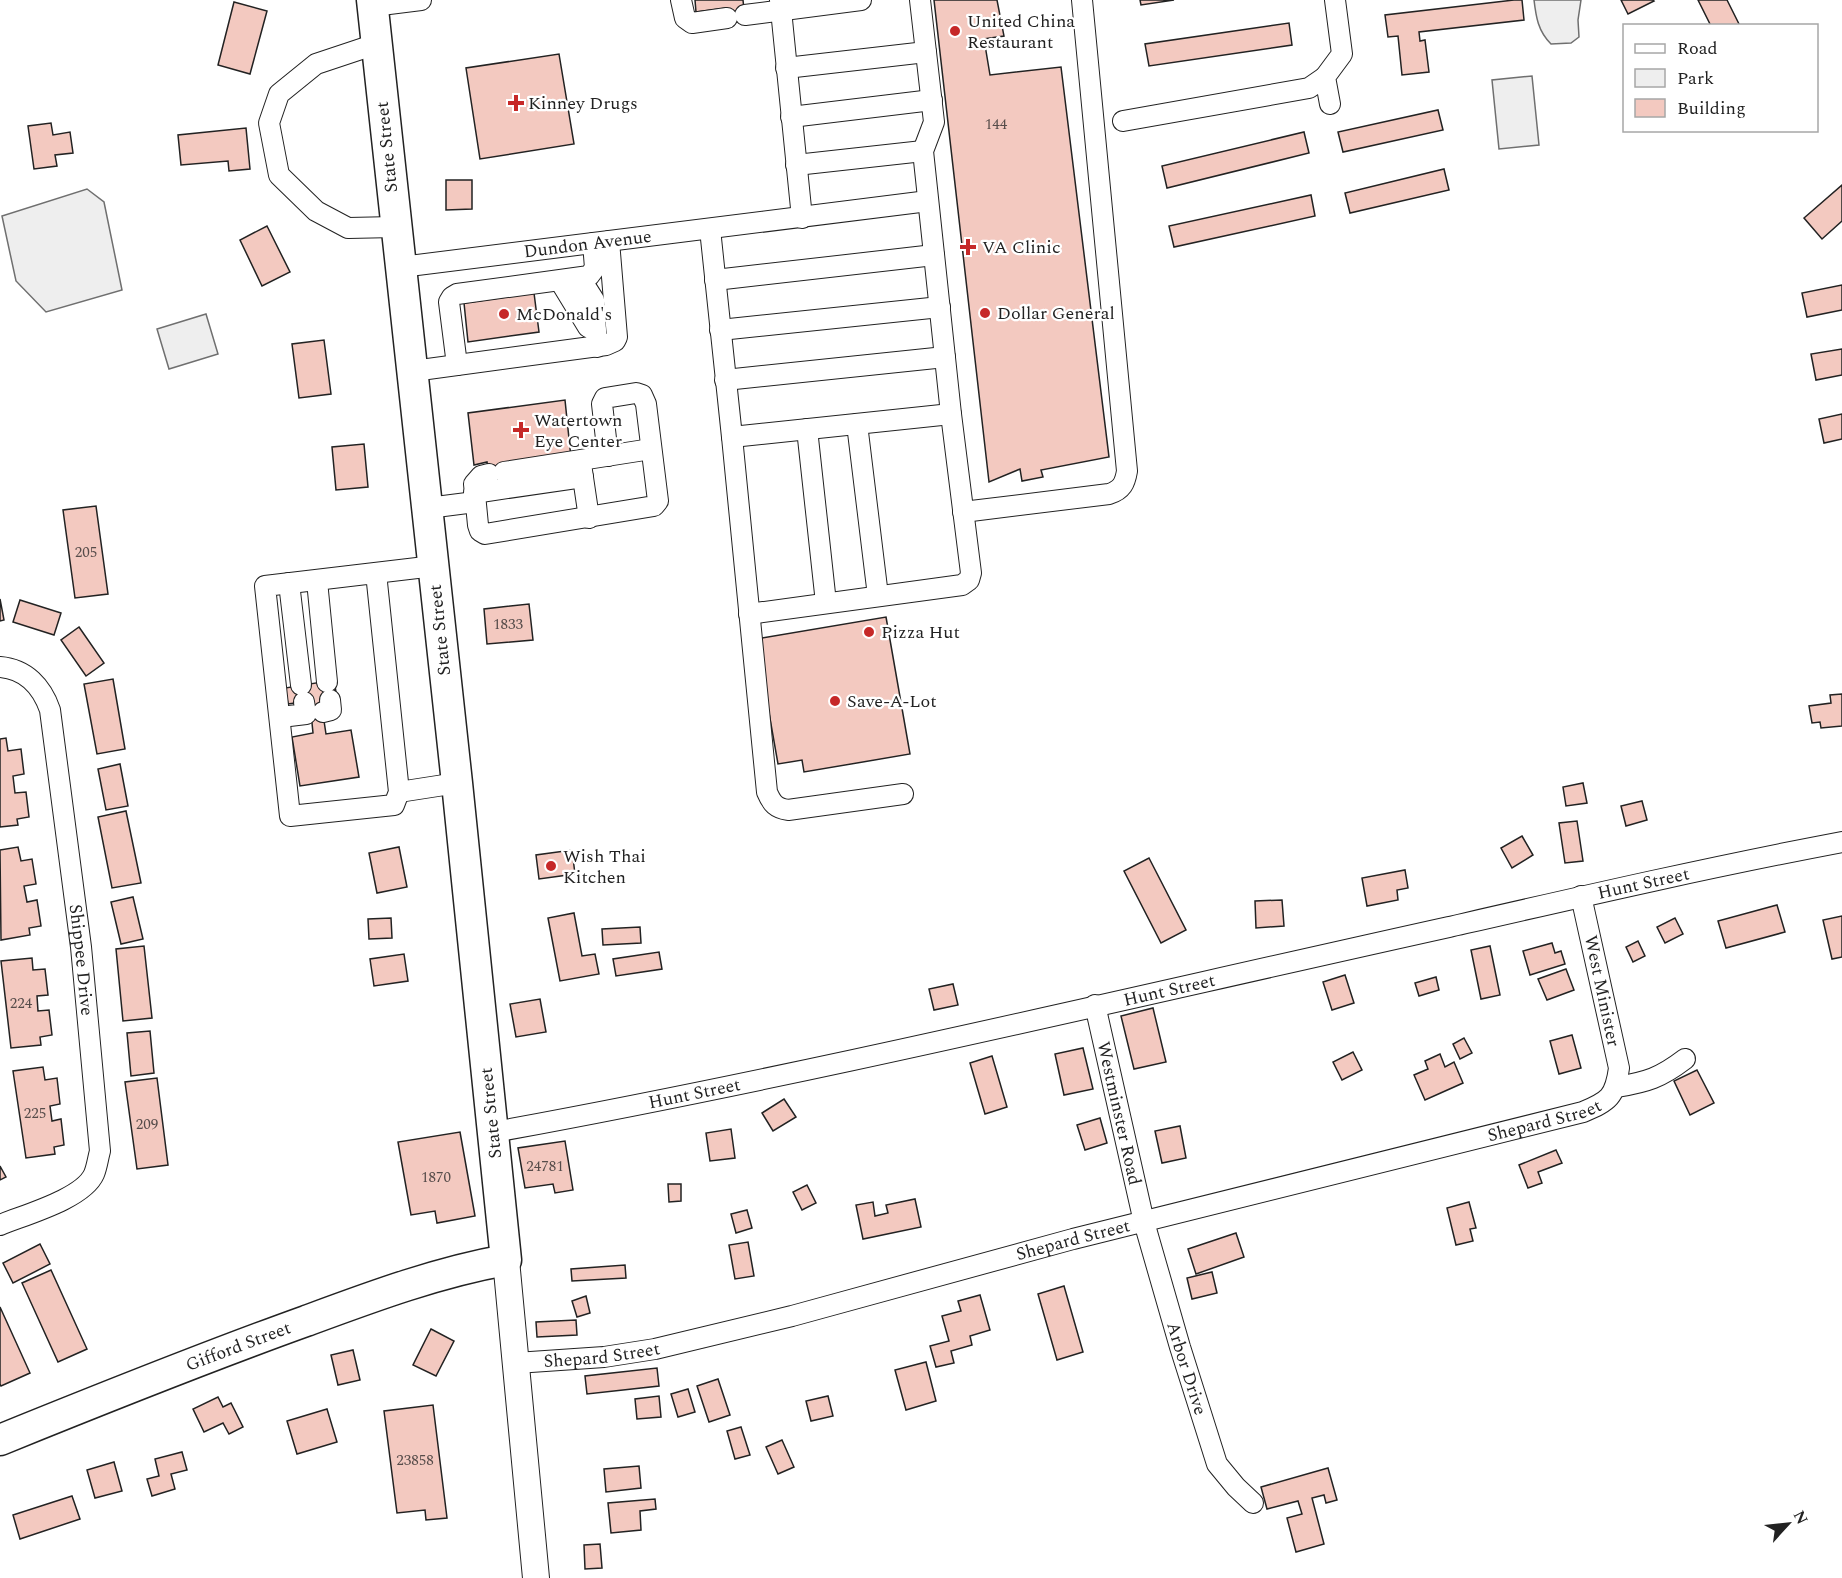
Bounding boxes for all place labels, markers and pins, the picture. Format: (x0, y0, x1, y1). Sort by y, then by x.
place label: United China Restaurant (967, 8, 1075, 56)
marker: United China Restaurant (948, 24, 962, 38)
place label: Kinney Drugs (528, 90, 638, 117)
marker: Kinney Drugs (509, 96, 523, 110)
place label: VA Clinic (982, 234, 1061, 261)
marker: VA Clinic (959, 238, 977, 256)
place label: Dollar General (997, 300, 1115, 327)
place label: McDonald's (516, 301, 612, 328)
marker: Dollar General (978, 306, 992, 320)
marker: McDonald's (497, 307, 511, 321)
place label: Watertown Eye Center (534, 407, 622, 455)
marker: Watertown Eye Center (512, 421, 530, 439)
place label: Pizza Hut (881, 619, 960, 646)
marker: Pizza Hut (862, 625, 876, 639)
place label: Save-A-Lot (847, 688, 937, 715)
marker: Save-A-Lot (828, 694, 842, 708)
place label: Wish Thai Kitchen (563, 843, 646, 891)
marker: Wish Thai Kitchen (544, 859, 558, 873)

